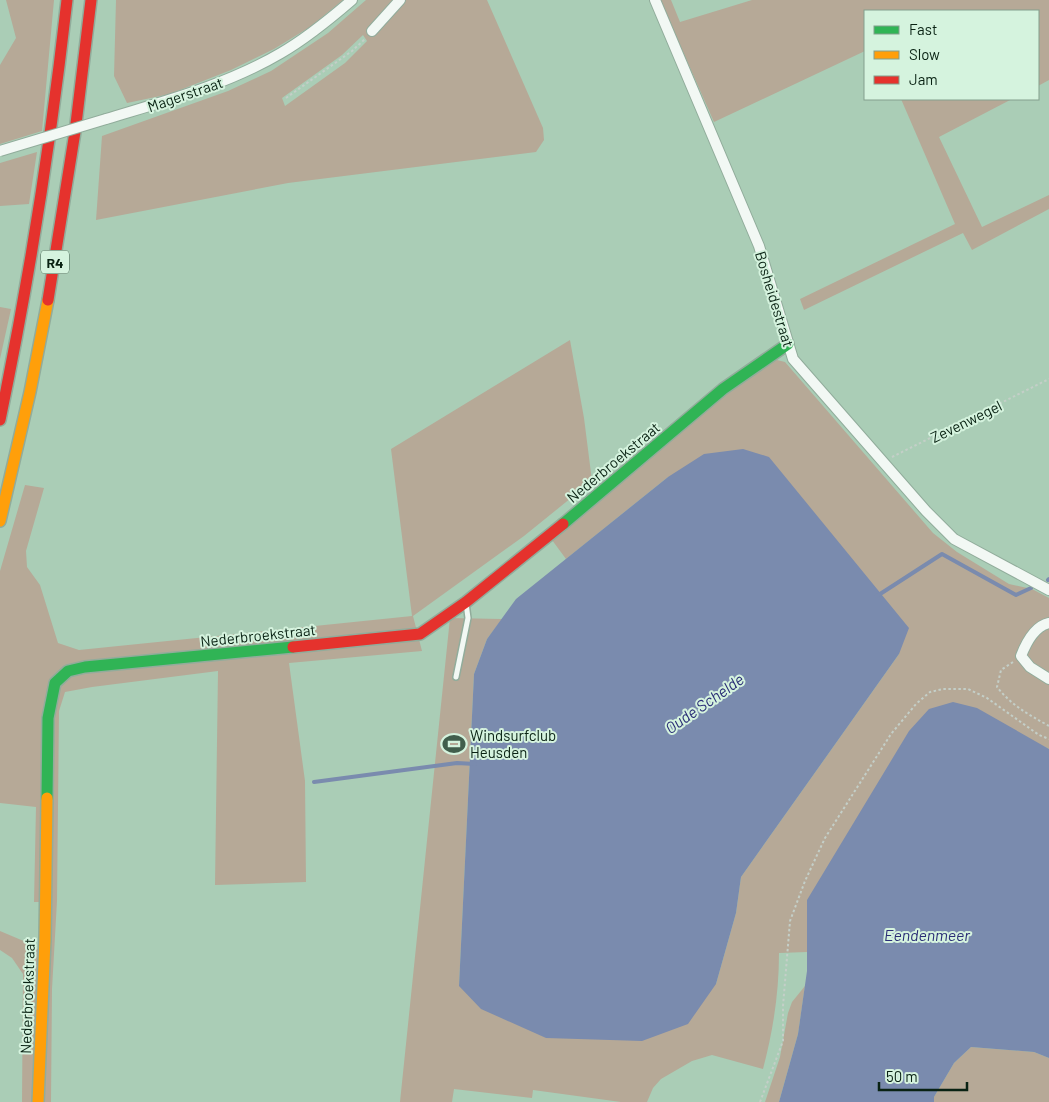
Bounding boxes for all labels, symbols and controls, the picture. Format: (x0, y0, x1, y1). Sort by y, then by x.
legend (864, 10, 1039, 100)
text: Fast (909, 20, 937, 38)
text: Slow (909, 45, 940, 63)
text: Jam (909, 70, 938, 88)
street label: Magerstraat (145, 73, 225, 115)
street label: Bosheidestraat (752, 249, 798, 349)
road number: R4 (41, 250, 69, 274)
street label: Zevenwegel (928, 396, 1004, 446)
street label: Nederbroekstraat (563, 418, 663, 506)
street label: Nederbroekstraat (199, 620, 317, 650)
water label: Oude Schelde (661, 669, 747, 737)
place label: Windsurfclub Heusden (470, 726, 556, 761)
sports icon: Windsurfclub Heusden (441, 731, 467, 757)
water label: Eendenmeer (884, 925, 971, 944)
street label: Nederbroekstraat (16, 938, 38, 1054)
scale bar (879, 1060, 966, 1092)
text: 50 m (886, 1067, 918, 1085)

